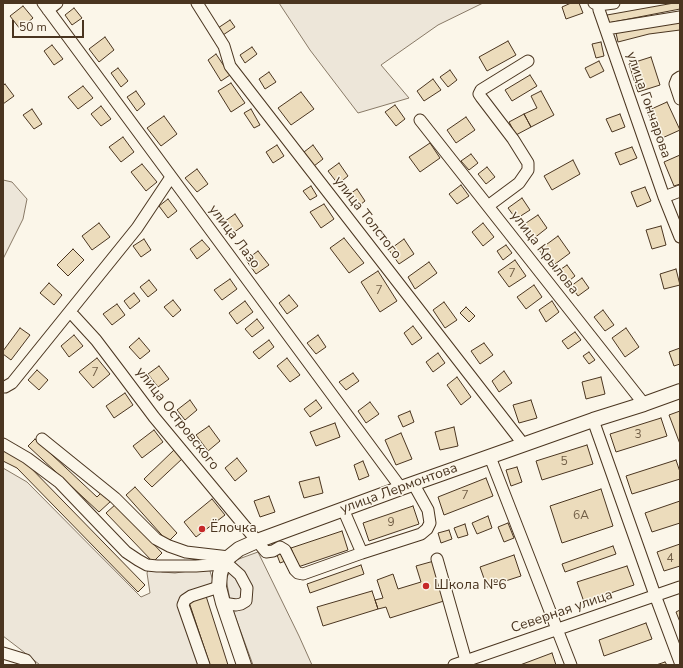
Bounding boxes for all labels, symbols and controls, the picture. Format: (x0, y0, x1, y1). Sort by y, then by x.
scale bar (14, 12, 86, 38)
text: 50 m (19, 19, 47, 35)
street label: улица Гончарова (622, 50, 674, 160)
street label: улица Толстого (329, 173, 405, 263)
street label: улица Лазо (205, 202, 263, 272)
street label: улица Крылова (506, 208, 582, 298)
house number: 7 (508, 267, 516, 281)
house number: 7 (375, 284, 383, 298)
street label: улица Островского (132, 364, 222, 474)
house number: 7 (91, 366, 99, 380)
house number: 3 (634, 428, 642, 442)
house number: 5 (560, 455, 568, 469)
street label: улица Лермонтова (338, 460, 460, 518)
house number: 7 (461, 489, 469, 503)
house number: 6А (573, 509, 589, 523)
house number: 9 (387, 516, 395, 530)
place label: Ёлочка (210, 521, 257, 537)
marker: Ёлочка (197, 524, 207, 534)
house number: 4 (666, 552, 674, 566)
place label: Школа №6 (434, 578, 507, 594)
marker: Школа №6 (421, 581, 431, 591)
street label: Северная улица (509, 587, 615, 637)

